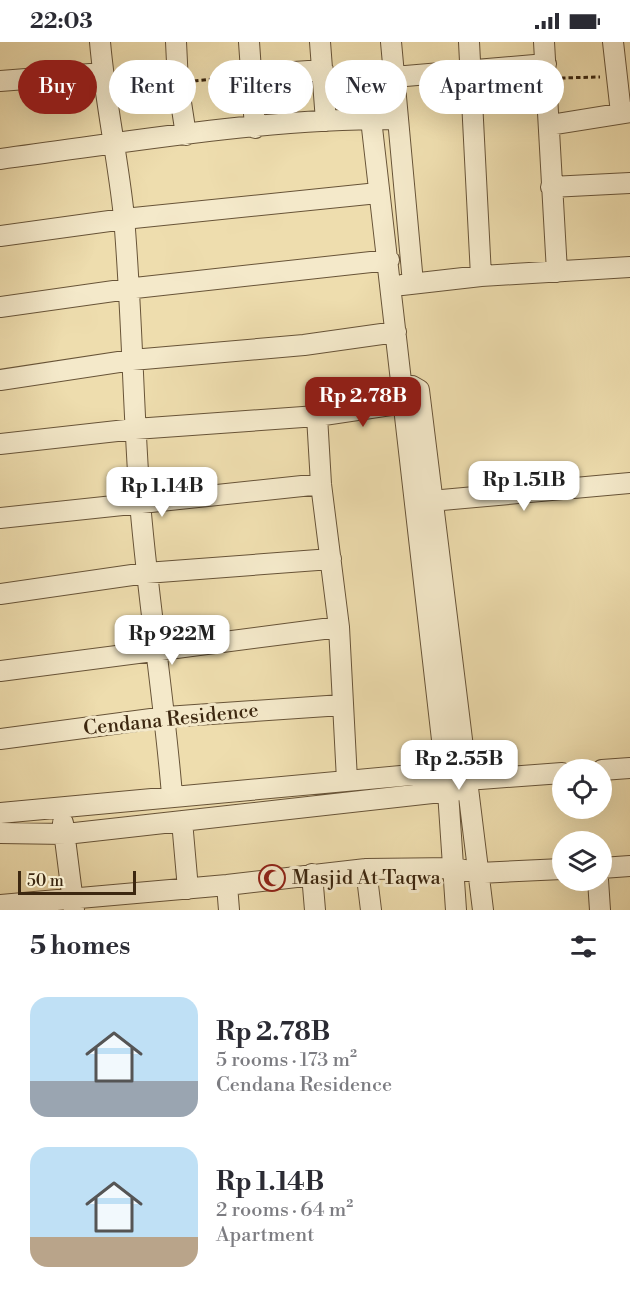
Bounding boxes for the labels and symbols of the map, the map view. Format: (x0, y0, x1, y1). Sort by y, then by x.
pin: Rp 2.78B (301, 377, 425, 428)
pin: Rp 1.51B (462, 461, 586, 512)
pin: Rp 1.14B (100, 467, 224, 518)
pin: Rp 922M (117, 615, 227, 666)
street label: Cendana Residence (82, 698, 260, 742)
pin: Rp 2.55B (397, 740, 521, 791)
mosque icon: Masjid At Taqwa (257, 863, 287, 893)
place label: Masjid At Taqwa (292, 866, 442, 891)
scale bar (18, 868, 136, 896)

